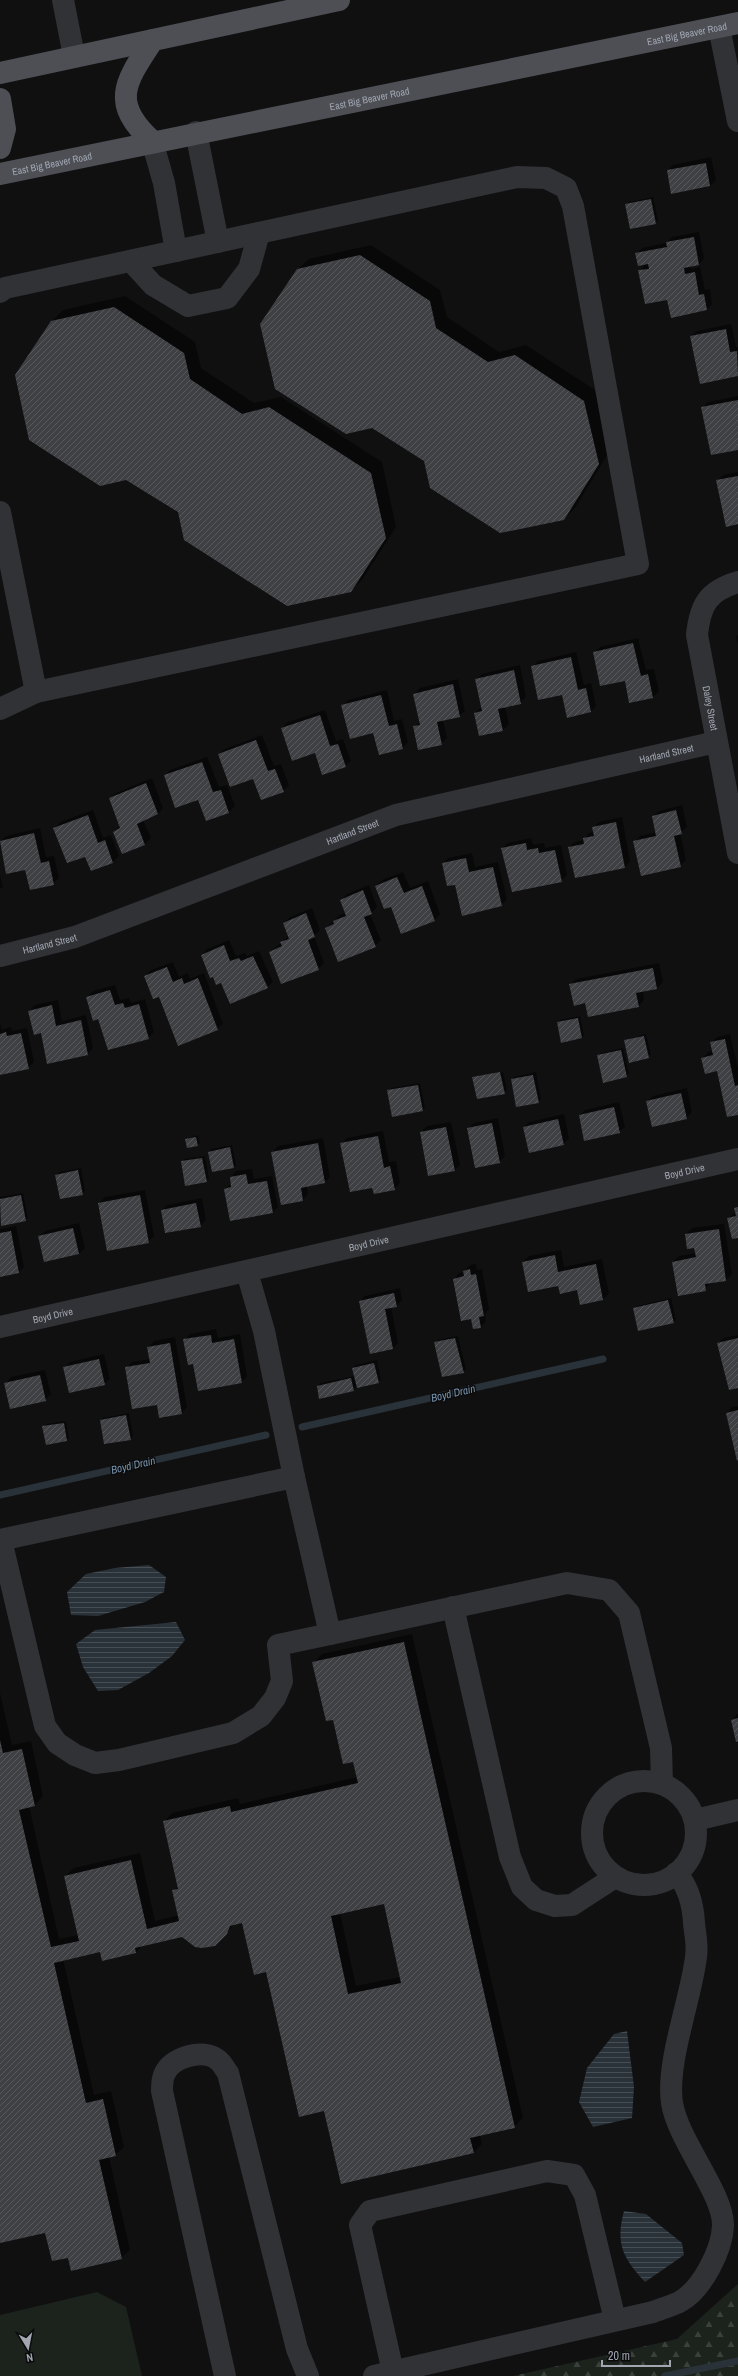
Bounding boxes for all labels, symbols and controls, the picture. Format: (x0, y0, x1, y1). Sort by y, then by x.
street label: East Big Beaver Road (646, 19, 728, 48)
street label: East Big Beaver Road (328, 84, 410, 113)
street label: East Big Beaver Road (11, 149, 93, 178)
street label: Daley Street (700, 685, 721, 732)
street label: Hartland Street (638, 741, 695, 766)
street label: Hartland Street (324, 815, 381, 847)
street label: Hartland Street (21, 930, 79, 957)
street label: Boyd Drive (663, 1160, 706, 1182)
street label: Boyd Drive (347, 1232, 390, 1254)
street label: Boyd Drive (31, 1304, 74, 1326)
water label: Boyd Drain (429, 1381, 477, 1405)
water label: Boyd Drain (109, 1453, 157, 1477)
north arrow (8, 2328, 48, 2368)
scale bar (602, 2342, 670, 2368)
text: 20 m (608, 2348, 630, 2364)
text: N (25, 2350, 34, 2365)

